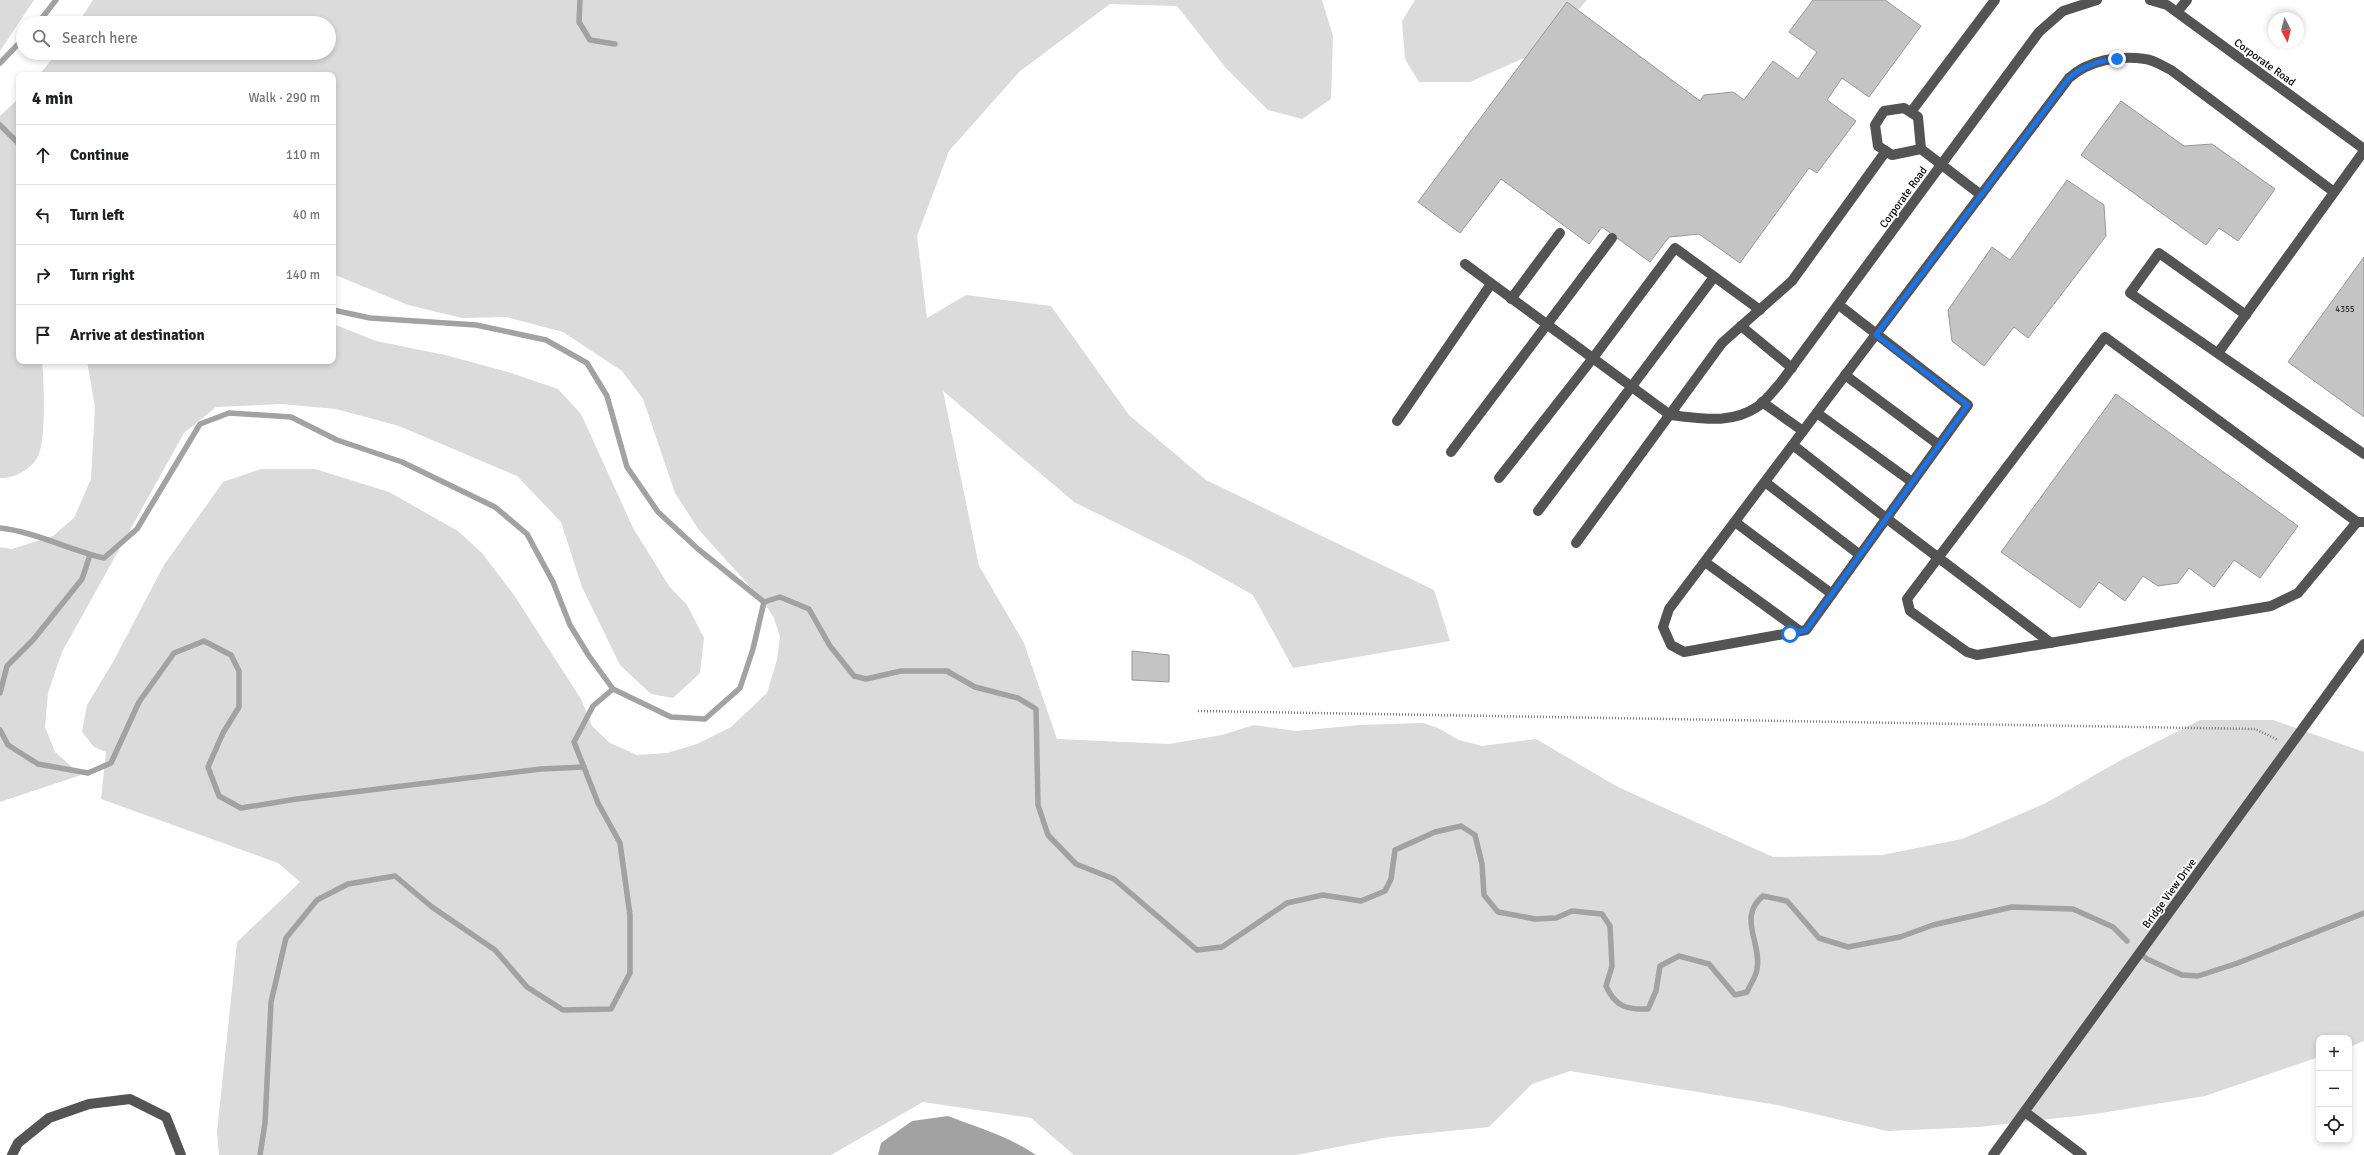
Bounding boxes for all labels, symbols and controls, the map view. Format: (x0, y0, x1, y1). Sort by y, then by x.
north arrow (2268, 12, 2304, 48)
search box (16, 16, 336, 60)
icon: search (30, 27, 52, 49)
text: Search here (62, 29, 138, 47)
street label: Corporate Road (2232, 36, 2298, 89)
route end (2108, 50, 2126, 68)
text: 4 min (32, 88, 73, 109)
text: Walk · 290 m (249, 90, 320, 106)
icon: ahead (32, 144, 54, 166)
text: Continue (70, 146, 129, 164)
text: 110 m (286, 147, 320, 163)
street label: Corporate Road (1877, 164, 1930, 230)
icon: left (32, 204, 54, 226)
text: Turn left (70, 206, 124, 224)
text: 40 m (293, 207, 320, 223)
icon: right (32, 264, 54, 286)
text: Turn right (70, 266, 135, 284)
text: 140 m (286, 267, 320, 283)
house number: 4355 (2335, 304, 2355, 315)
icon: arrive (32, 324, 54, 346)
text: Arrive at destination (70, 326, 205, 344)
route start (1781, 625, 1799, 643)
street label: Bridge View Drive (2140, 856, 2199, 931)
map controls (2316, 1035, 2352, 1143)
button: + (2316, 1035, 2352, 1071)
button: − (2316, 1071, 2352, 1107)
button: locate (2316, 1107, 2352, 1143)

